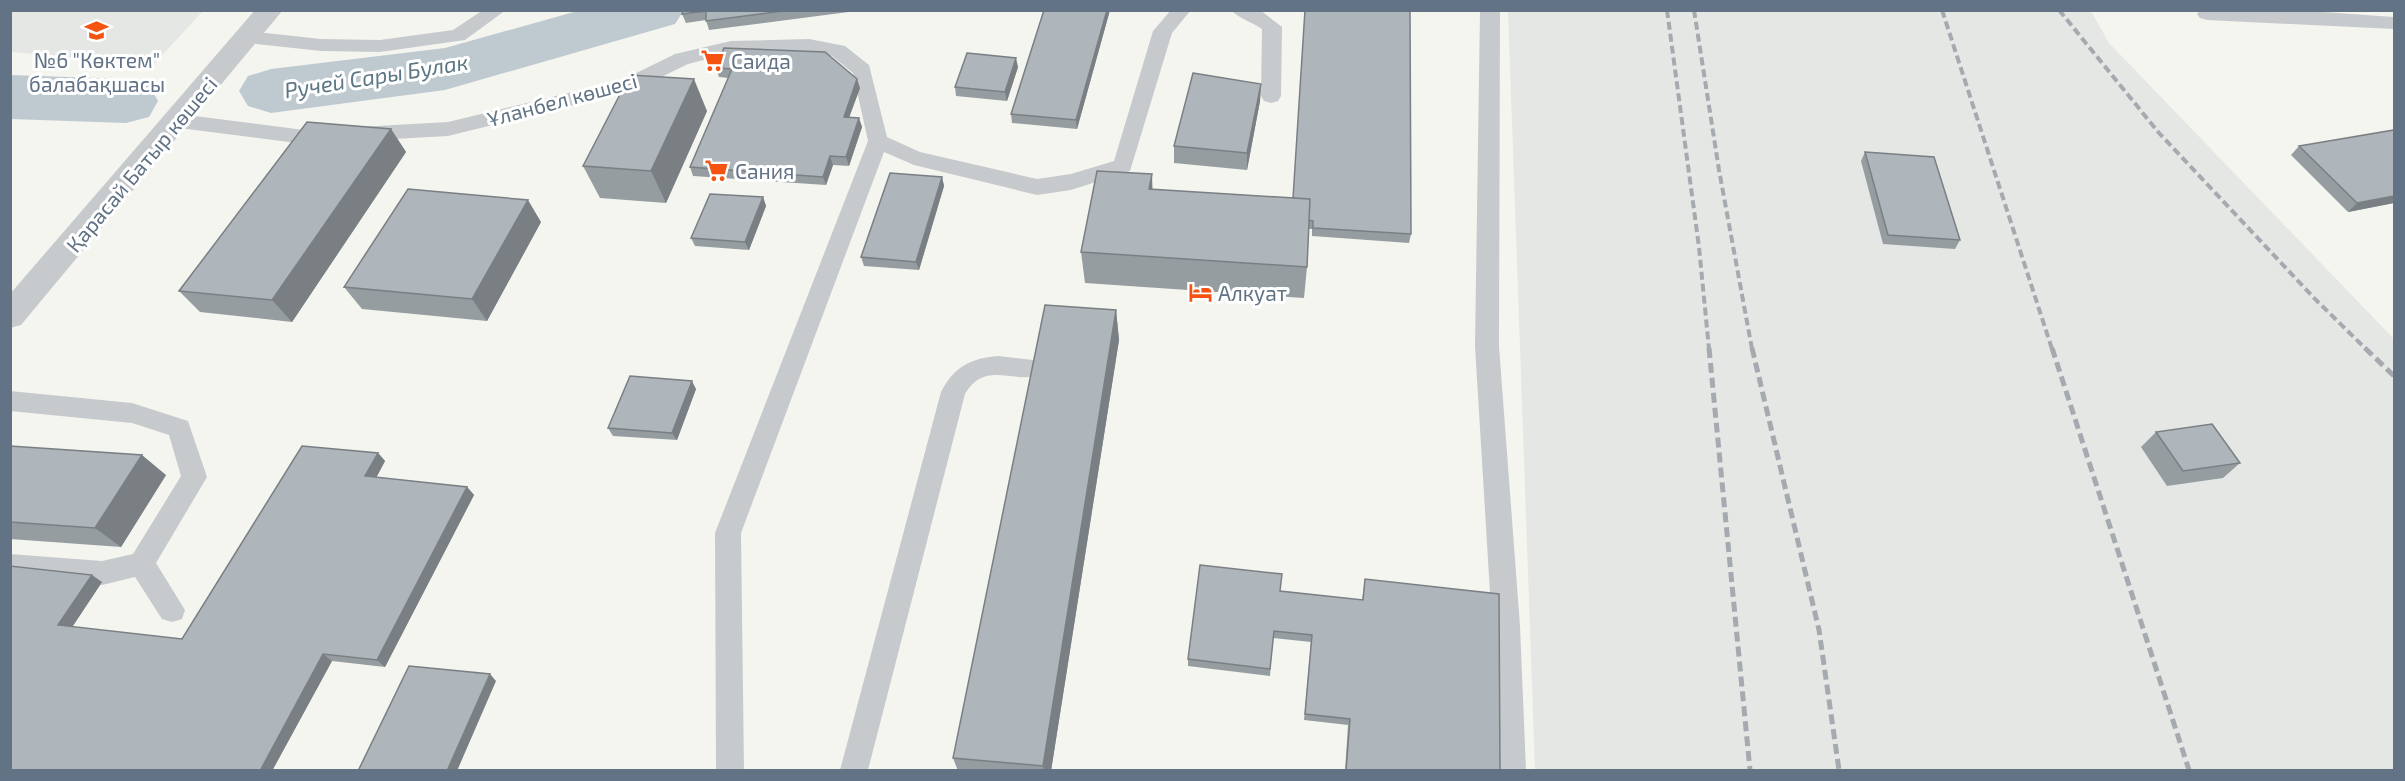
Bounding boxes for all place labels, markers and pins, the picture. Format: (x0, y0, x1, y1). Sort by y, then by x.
school or university icon: №6 "Көктем" балабақшасы (84, 18, 110, 44)
place label: №6 "Көктем" балабақшасы (29, 47, 165, 96)
supermarket icon: Саида (700, 47, 726, 73)
place label: Саида (731, 48, 791, 73)
supermarket icon: Сания (704, 157, 730, 183)
place label: Сания (735, 158, 795, 183)
hotel icon: Алкуат (1187, 279, 1213, 305)
place label: Алкуат (1218, 280, 1287, 306)

